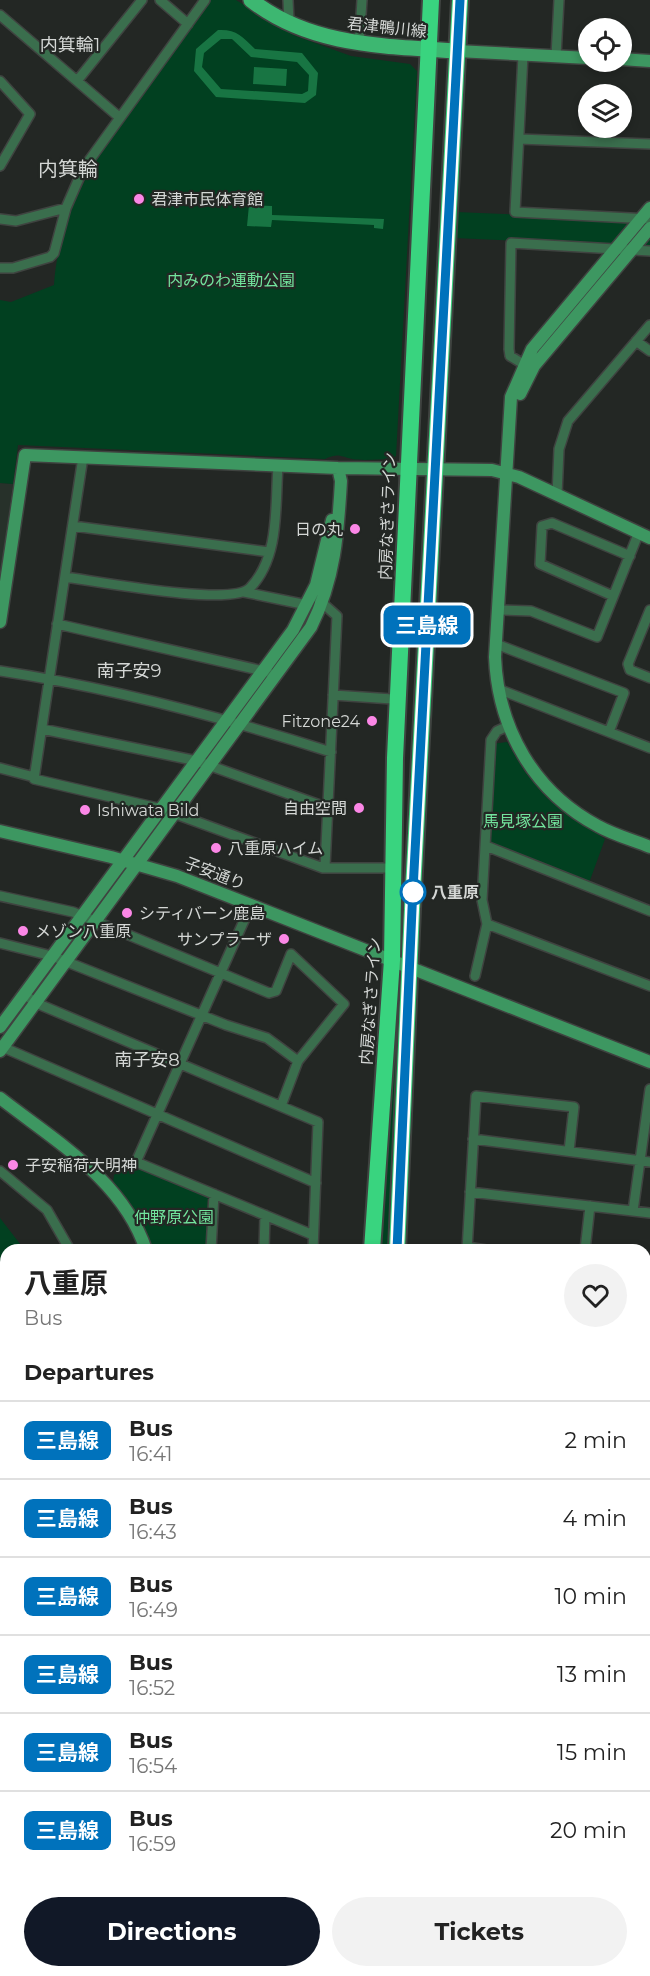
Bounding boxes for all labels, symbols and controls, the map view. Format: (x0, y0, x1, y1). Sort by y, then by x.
street label: 君津鴨川線 (346, 14, 428, 41)
map controls (578, 18, 632, 138)
button: locate (578, 18, 632, 72)
district label: 内箕輪1 (40, 34, 100, 56)
button: layers (578, 84, 632, 138)
district label: 内箕輪 (38, 157, 98, 181)
place label: 君津市民体育館 (151, 190, 263, 209)
marker: 君津市民体育館 (132, 192, 146, 206)
park label: 内みのわ運動公園 (167, 271, 295, 290)
street label: 内房なぎさライン (376, 452, 399, 580)
place label: 日の丸 (295, 520, 343, 539)
marker: 日の丸 (348, 522, 362, 536)
line badge: 三島線 (392, 606, 462, 644)
text: 三島線 (396, 613, 459, 638)
district label: 南子安9 (97, 660, 162, 682)
place label: Fitzone24 (282, 712, 360, 731)
marker: Fitzone24 (365, 714, 379, 728)
place label: 自由空間 (283, 799, 347, 818)
place label: Ishiwata Bild (97, 801, 199, 820)
marker: 自由空間 (352, 801, 366, 815)
marker: Ishiwata Bild (78, 803, 92, 817)
park label: 馬見塚公園 (483, 812, 563, 831)
place label: 八重原ハイム (228, 839, 323, 858)
marker: 八重原ハイム (209, 841, 223, 855)
street label: 子安通り (182, 853, 248, 894)
marker: 八重原 (400, 879, 426, 905)
place label: 八重原 (431, 883, 479, 902)
place label: シティバーン鹿島 (139, 904, 265, 923)
marker: シティバーン鹿島 (120, 906, 134, 920)
place label: メゾン八重原 (35, 922, 131, 941)
marker: メゾン八重原 (16, 924, 30, 938)
place label: サンプラーザ (177, 930, 272, 949)
marker: サンプラーザ (277, 932, 291, 946)
street label: 内房なぎさライン (357, 937, 384, 1066)
district label: 南子安8 (114, 1049, 180, 1071)
place label: 子安稲荷大明神 (25, 1156, 137, 1175)
marker: 子安稲荷大明神 (6, 1158, 20, 1172)
park label: 仲野原公園 (134, 1208, 214, 1227)
button: heart (564, 1264, 627, 1327)
text: 八重原 (24, 1266, 108, 1300)
text: Bus (24, 1306, 62, 1330)
text: Departures (24, 1359, 154, 1386)
text: Bus (129, 1415, 173, 1442)
text: 2 min (565, 1427, 627, 1454)
text: 三島線 (36, 1428, 99, 1453)
text: 16:41 (129, 1442, 173, 1466)
text: Bus (129, 1493, 173, 1520)
text: 4 min (563, 1505, 627, 1532)
text: 三島線 (36, 1506, 99, 1531)
text: 16:43 (129, 1520, 177, 1544)
text: Bus (129, 1571, 173, 1598)
text: 10 min (555, 1583, 627, 1610)
text: 三島線 (36, 1584, 99, 1609)
text: 16:49 (129, 1598, 178, 1622)
text: Bus (129, 1649, 173, 1676)
text: 13 min (557, 1661, 627, 1688)
text: 三島線 (36, 1662, 99, 1687)
text: 16:52 (129, 1676, 175, 1700)
text: Bus (129, 1727, 173, 1754)
text: 15 min (557, 1739, 627, 1766)
text: 三島線 (36, 1740, 99, 1765)
text: 16:54 (129, 1754, 177, 1778)
text: Bus (129, 1805, 173, 1832)
text: 20 min (550, 1817, 627, 1844)
text: 三島線 (36, 1818, 99, 1843)
text: 16:59 (129, 1832, 176, 1856)
button: Directions (24, 1897, 320, 1966)
button: Tickets (332, 1897, 627, 1966)

